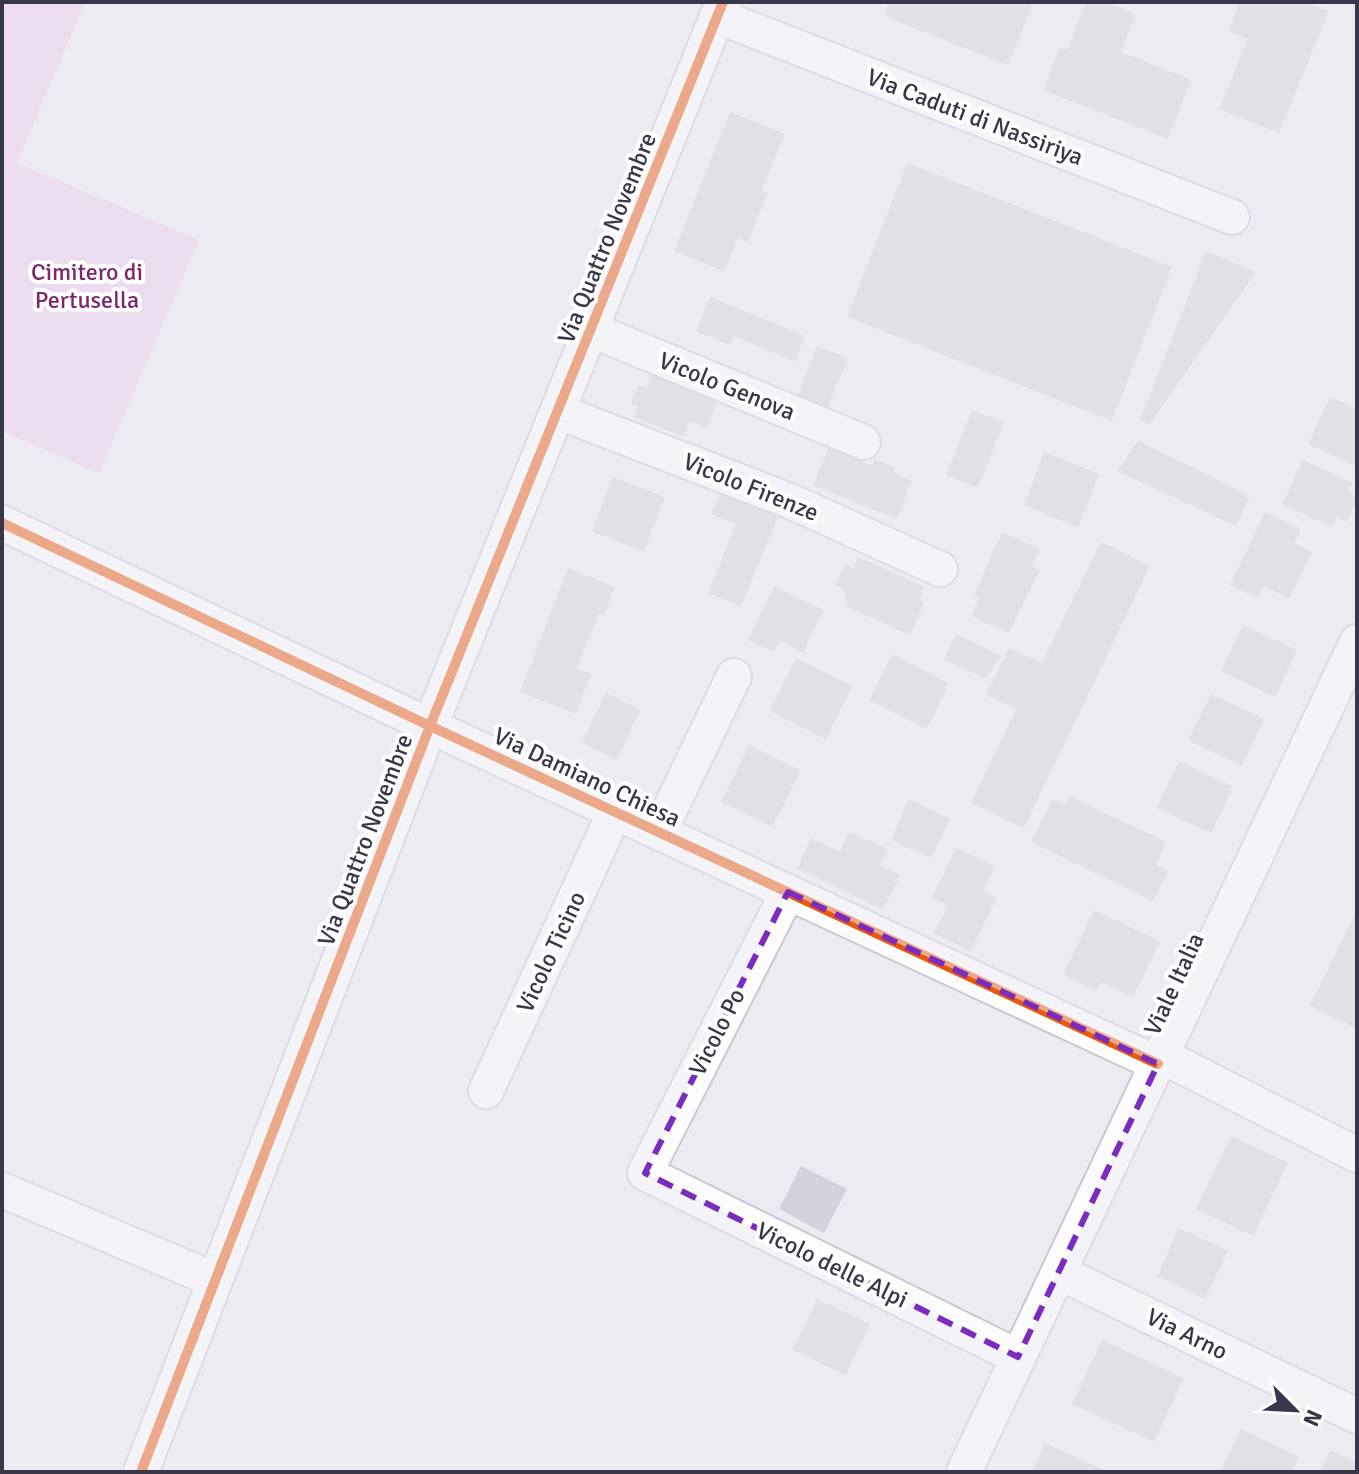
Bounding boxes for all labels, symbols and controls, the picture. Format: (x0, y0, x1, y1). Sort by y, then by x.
street label: Via Caduti di Nassiriya (863, 62, 1087, 172)
street label: Via Quattro Novembre (551, 128, 663, 348)
park label: Cimitero di Pertusella (31, 257, 143, 315)
street label: Vicolo Genova (654, 345, 800, 427)
street label: Vicolo Firenze (679, 446, 823, 528)
street label: Via Damiano Chiesa (489, 721, 685, 833)
street label: Via Quattro Novembre (311, 730, 419, 950)
street label: Vicolo Ticino (510, 887, 592, 1017)
street label: Viale Italia (1137, 928, 1211, 1040)
street label: Vicolo Po (682, 983, 752, 1081)
street label: Vicolo delle Alpi (751, 1215, 913, 1315)
street label: Via Arno (1141, 1301, 1233, 1367)
north arrow (1255, 1370, 1335, 1450)
text: N (1297, 1405, 1328, 1430)

